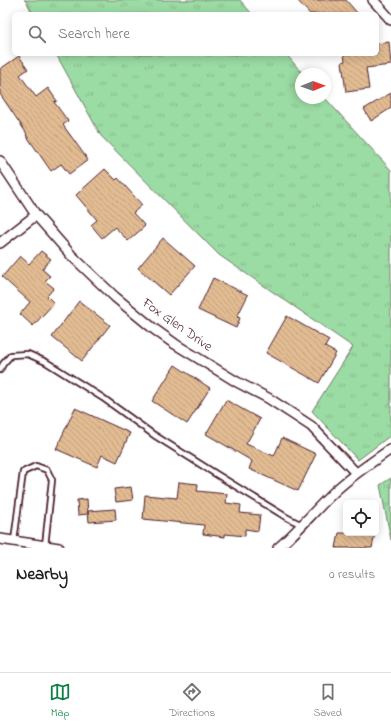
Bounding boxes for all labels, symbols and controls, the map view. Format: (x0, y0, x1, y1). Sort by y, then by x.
search box (12, 12, 379, 56)
icon: search (26, 23, 48, 45)
text: Search here (58, 23, 130, 45)
north arrow (295, 68, 331, 104)
street label: Fox Glen Drive (137, 292, 217, 358)
map controls (343, 500, 379, 536)
button: locate (343, 500, 379, 536)
text: Nearby (16, 562, 68, 587)
text: 0 results (329, 565, 375, 584)
tab: Map (49, 681, 71, 721)
tab: Directions (169, 681, 215, 721)
tab: Saved (313, 681, 342, 721)

